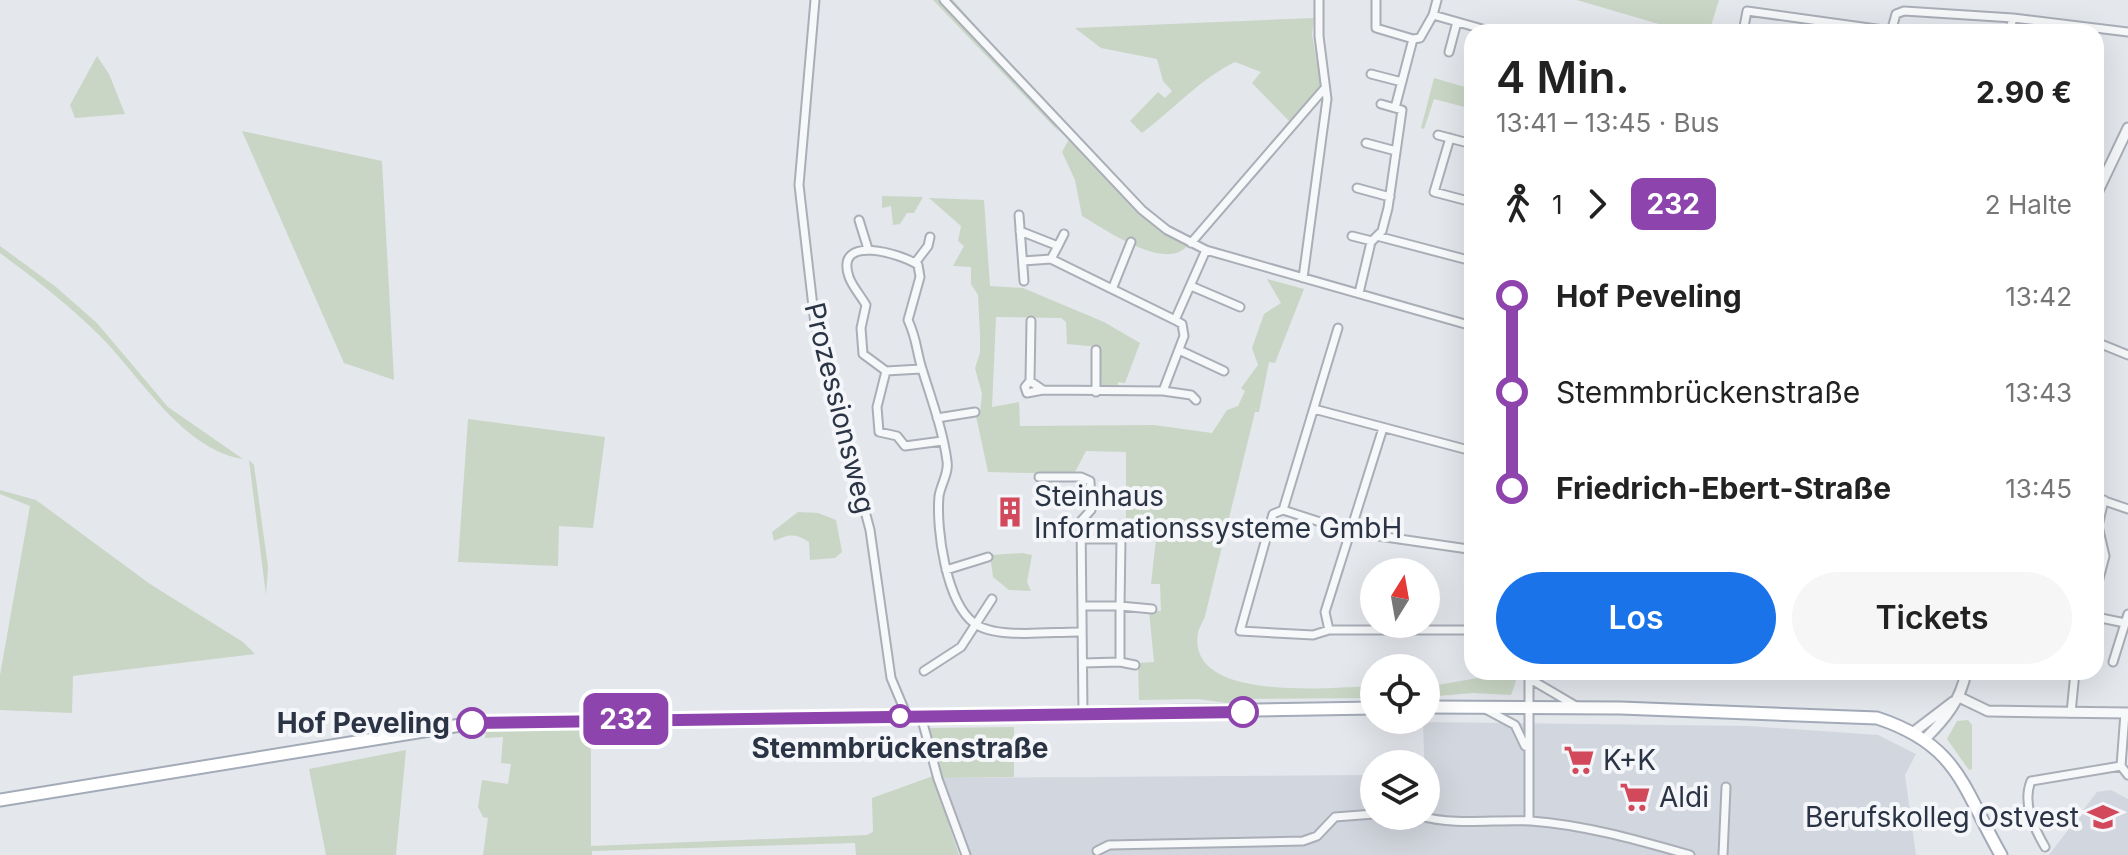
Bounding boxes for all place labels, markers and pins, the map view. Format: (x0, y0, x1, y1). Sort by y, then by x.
place label: Steinhaus Informationssysteme GmbH (1034, 479, 1402, 545)
building icon: Steinhaus Informationssysteme GmbH (993, 495, 1027, 529)
unlabelled marker (1228, 697, 1258, 727)
marker: Stemmbrückenstraße (889, 705, 911, 727)
place label: Hof Peveling (277, 706, 450, 740)
marker: Hof Peveling (457, 708, 487, 738)
place label: Stemmbrückenstraße (751, 731, 1049, 765)
supermarket icon: K+K (1562, 743, 1596, 777)
place label: K+K (1603, 743, 1656, 777)
supermarket icon: Aldi (1618, 780, 1652, 814)
place label: Aldi (1659, 780, 1709, 814)
place label: Berufskolleg Ostvest (1805, 800, 2079, 834)
school or university icon: Berufskolleg Ostvest (2086, 800, 2120, 834)

